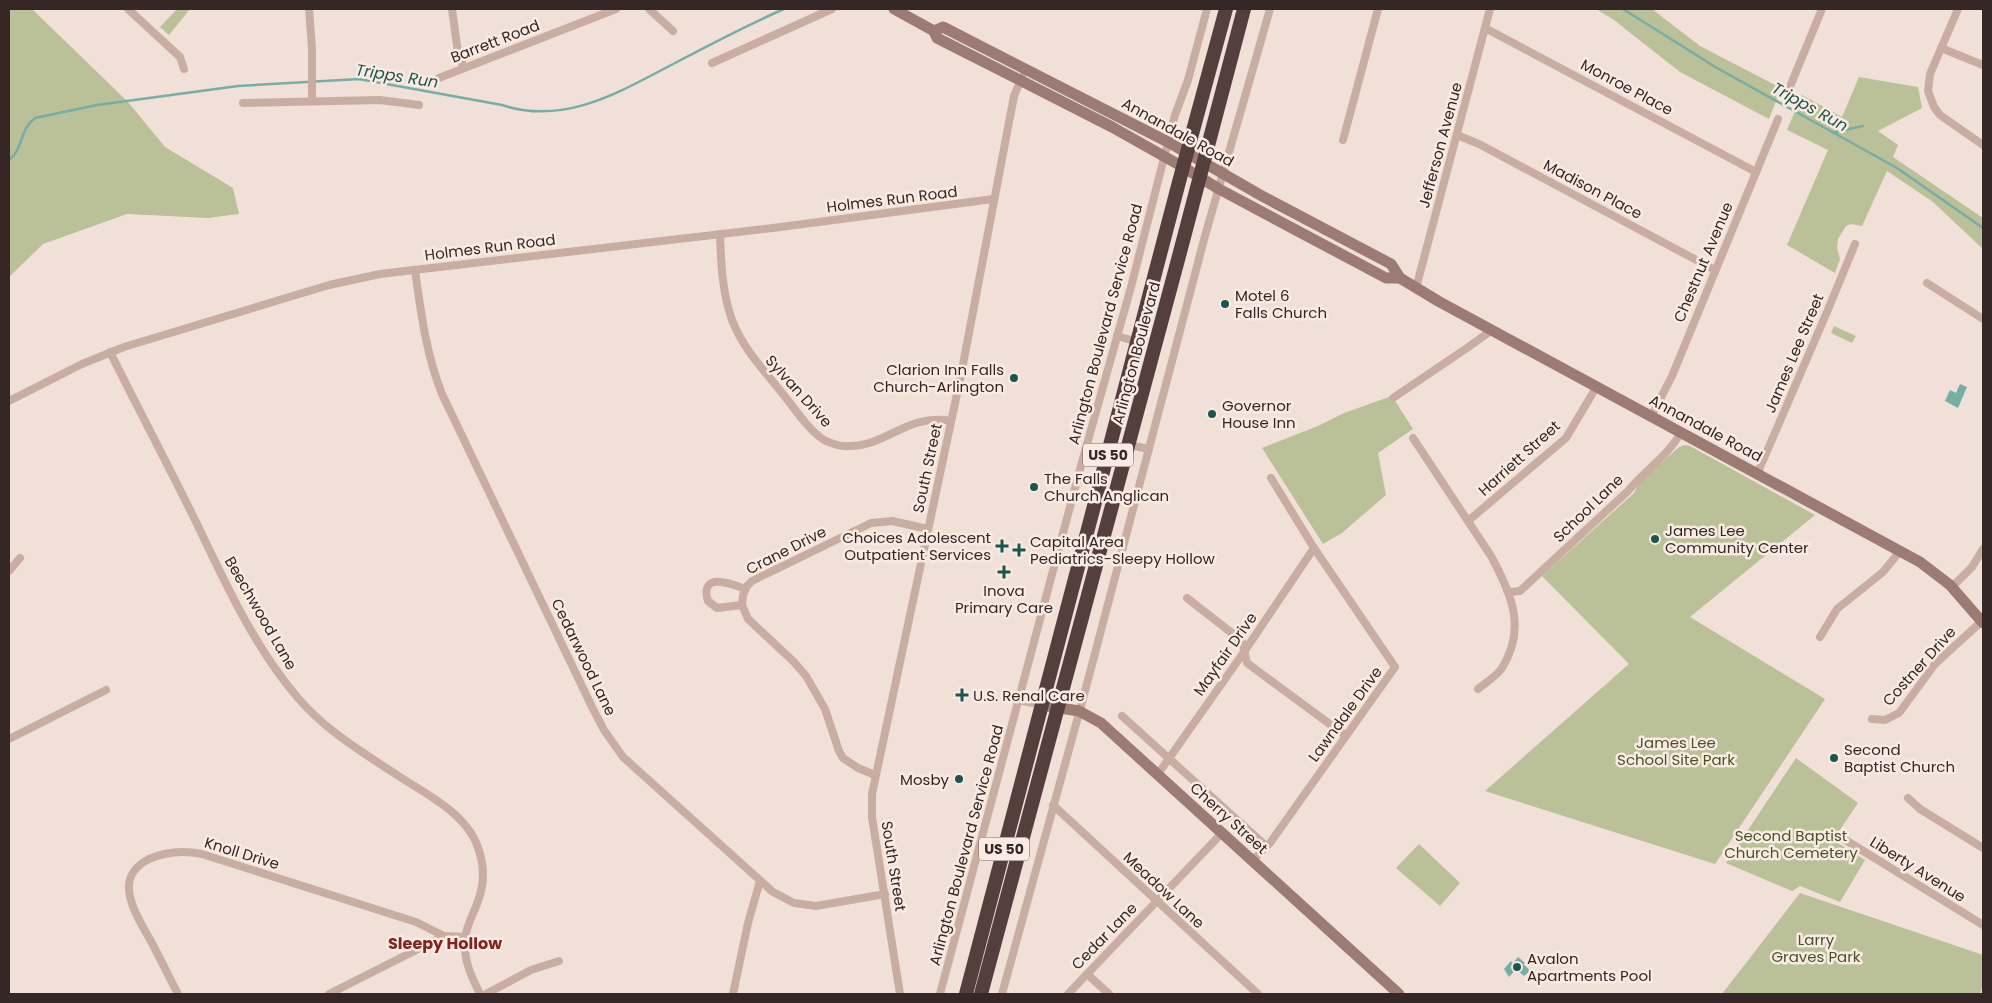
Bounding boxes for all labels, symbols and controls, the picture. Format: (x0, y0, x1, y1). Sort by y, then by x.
street label: Barrett Road (447, 14, 543, 68)
street label: Monroe Place (1577, 54, 1677, 120)
water label: Tripps Run (354, 58, 440, 94)
water label: Tripps Run (1768, 77, 1852, 137)
street label: Jefferson Avenue (1413, 80, 1467, 210)
street label: Annandale Road (1118, 92, 1238, 172)
street label: Madison Place (1540, 154, 1646, 224)
street label: Holmes Run Road (825, 181, 959, 217)
street label: Chestnut Avenue (1668, 199, 1738, 325)
street label: Arlington Boulevard Service Road (1064, 202, 1146, 446)
street label: Holmes Run Road (423, 229, 557, 265)
street label: Arlington Boulevard (1108, 280, 1164, 426)
place label: Motel 6 Falls Church (1235, 285, 1327, 323)
street label: James Lee Street (1759, 290, 1829, 416)
marker: Motel 6 Falls Church (1219, 298, 1231, 310)
street label: Sylvan Drive (761, 350, 837, 432)
place label: Clarion Inn Falls Church-Arlington (873, 359, 1004, 397)
marker: Clarion Inn Falls Church-Arlington (1008, 372, 1020, 384)
street label: Annandale Road (1646, 389, 1766, 467)
place label: Governor House Inn (1222, 395, 1296, 433)
marker: Governor House Inn (1206, 408, 1218, 420)
street label: Harriett Street (1473, 416, 1565, 500)
street label: South Street (907, 421, 947, 515)
road number: US 50 (1083, 444, 1133, 466)
place label: The Falls Church Anglican (1044, 468, 1169, 506)
street label: School Lane (1548, 469, 1628, 547)
marker: The Falls Church Anglican (1028, 481, 1040, 493)
place label: James Lee Community Center (1665, 520, 1809, 558)
street label: Crane Drive (742, 521, 830, 579)
place label: Choices Adolescent Outpatient Services (842, 527, 991, 565)
place label: Capital Area Pediatrics-Sleepy Hollow (1030, 531, 1216, 569)
marker: James Lee Community Center (1649, 533, 1661, 545)
marker: Choices Adolescent Outpatient Services (995, 539, 1009, 553)
marker: Capital Area Pediatrics-Sleepy Hollow (1012, 543, 1026, 557)
street label: Beechwood Lane (220, 552, 302, 674)
marker: Inova Primary Care (997, 565, 1011, 579)
place label: Inova Primary Care (955, 580, 1053, 618)
street label: Cedarwood Lane (547, 595, 621, 719)
street label: Mayfair Drive (1188, 608, 1262, 700)
street label: Costner Drive (1878, 622, 1960, 710)
street label: Lawndale Drive (1303, 662, 1387, 766)
place label: U.S. Renal Care (973, 685, 1085, 706)
marker: U.S. Renal Care (955, 688, 969, 702)
street label: Arlington Boulevard Service Road (924, 722, 1008, 968)
park label: James Lee School Site Park (1617, 732, 1735, 770)
place label: Second Baptist Church (1844, 739, 1955, 777)
marker: Second Baptist Church (1828, 752, 1840, 764)
place label: Mosby (900, 769, 950, 790)
marker: Mosby (953, 773, 965, 785)
street label: Cherry Street (1186, 777, 1272, 859)
street label: South Street (877, 819, 911, 913)
park label: Second Baptist Church Cemetery (1724, 825, 1858, 863)
street label: Liberty Avenue (1866, 831, 1970, 907)
street label: Knoll Drive (202, 832, 282, 874)
road number: US 50 (979, 838, 1029, 861)
street label: Meadow Lane (1119, 847, 1209, 933)
street label: Cedar Lane (1066, 898, 1142, 974)
park label: Larry Graves Park (1771, 929, 1861, 967)
district label: Sleepy Hollow (388, 932, 502, 955)
place label: Avalon Apartments Pool (1527, 948, 1652, 986)
marker: Avalon Apartments Pool (1511, 961, 1523, 973)

